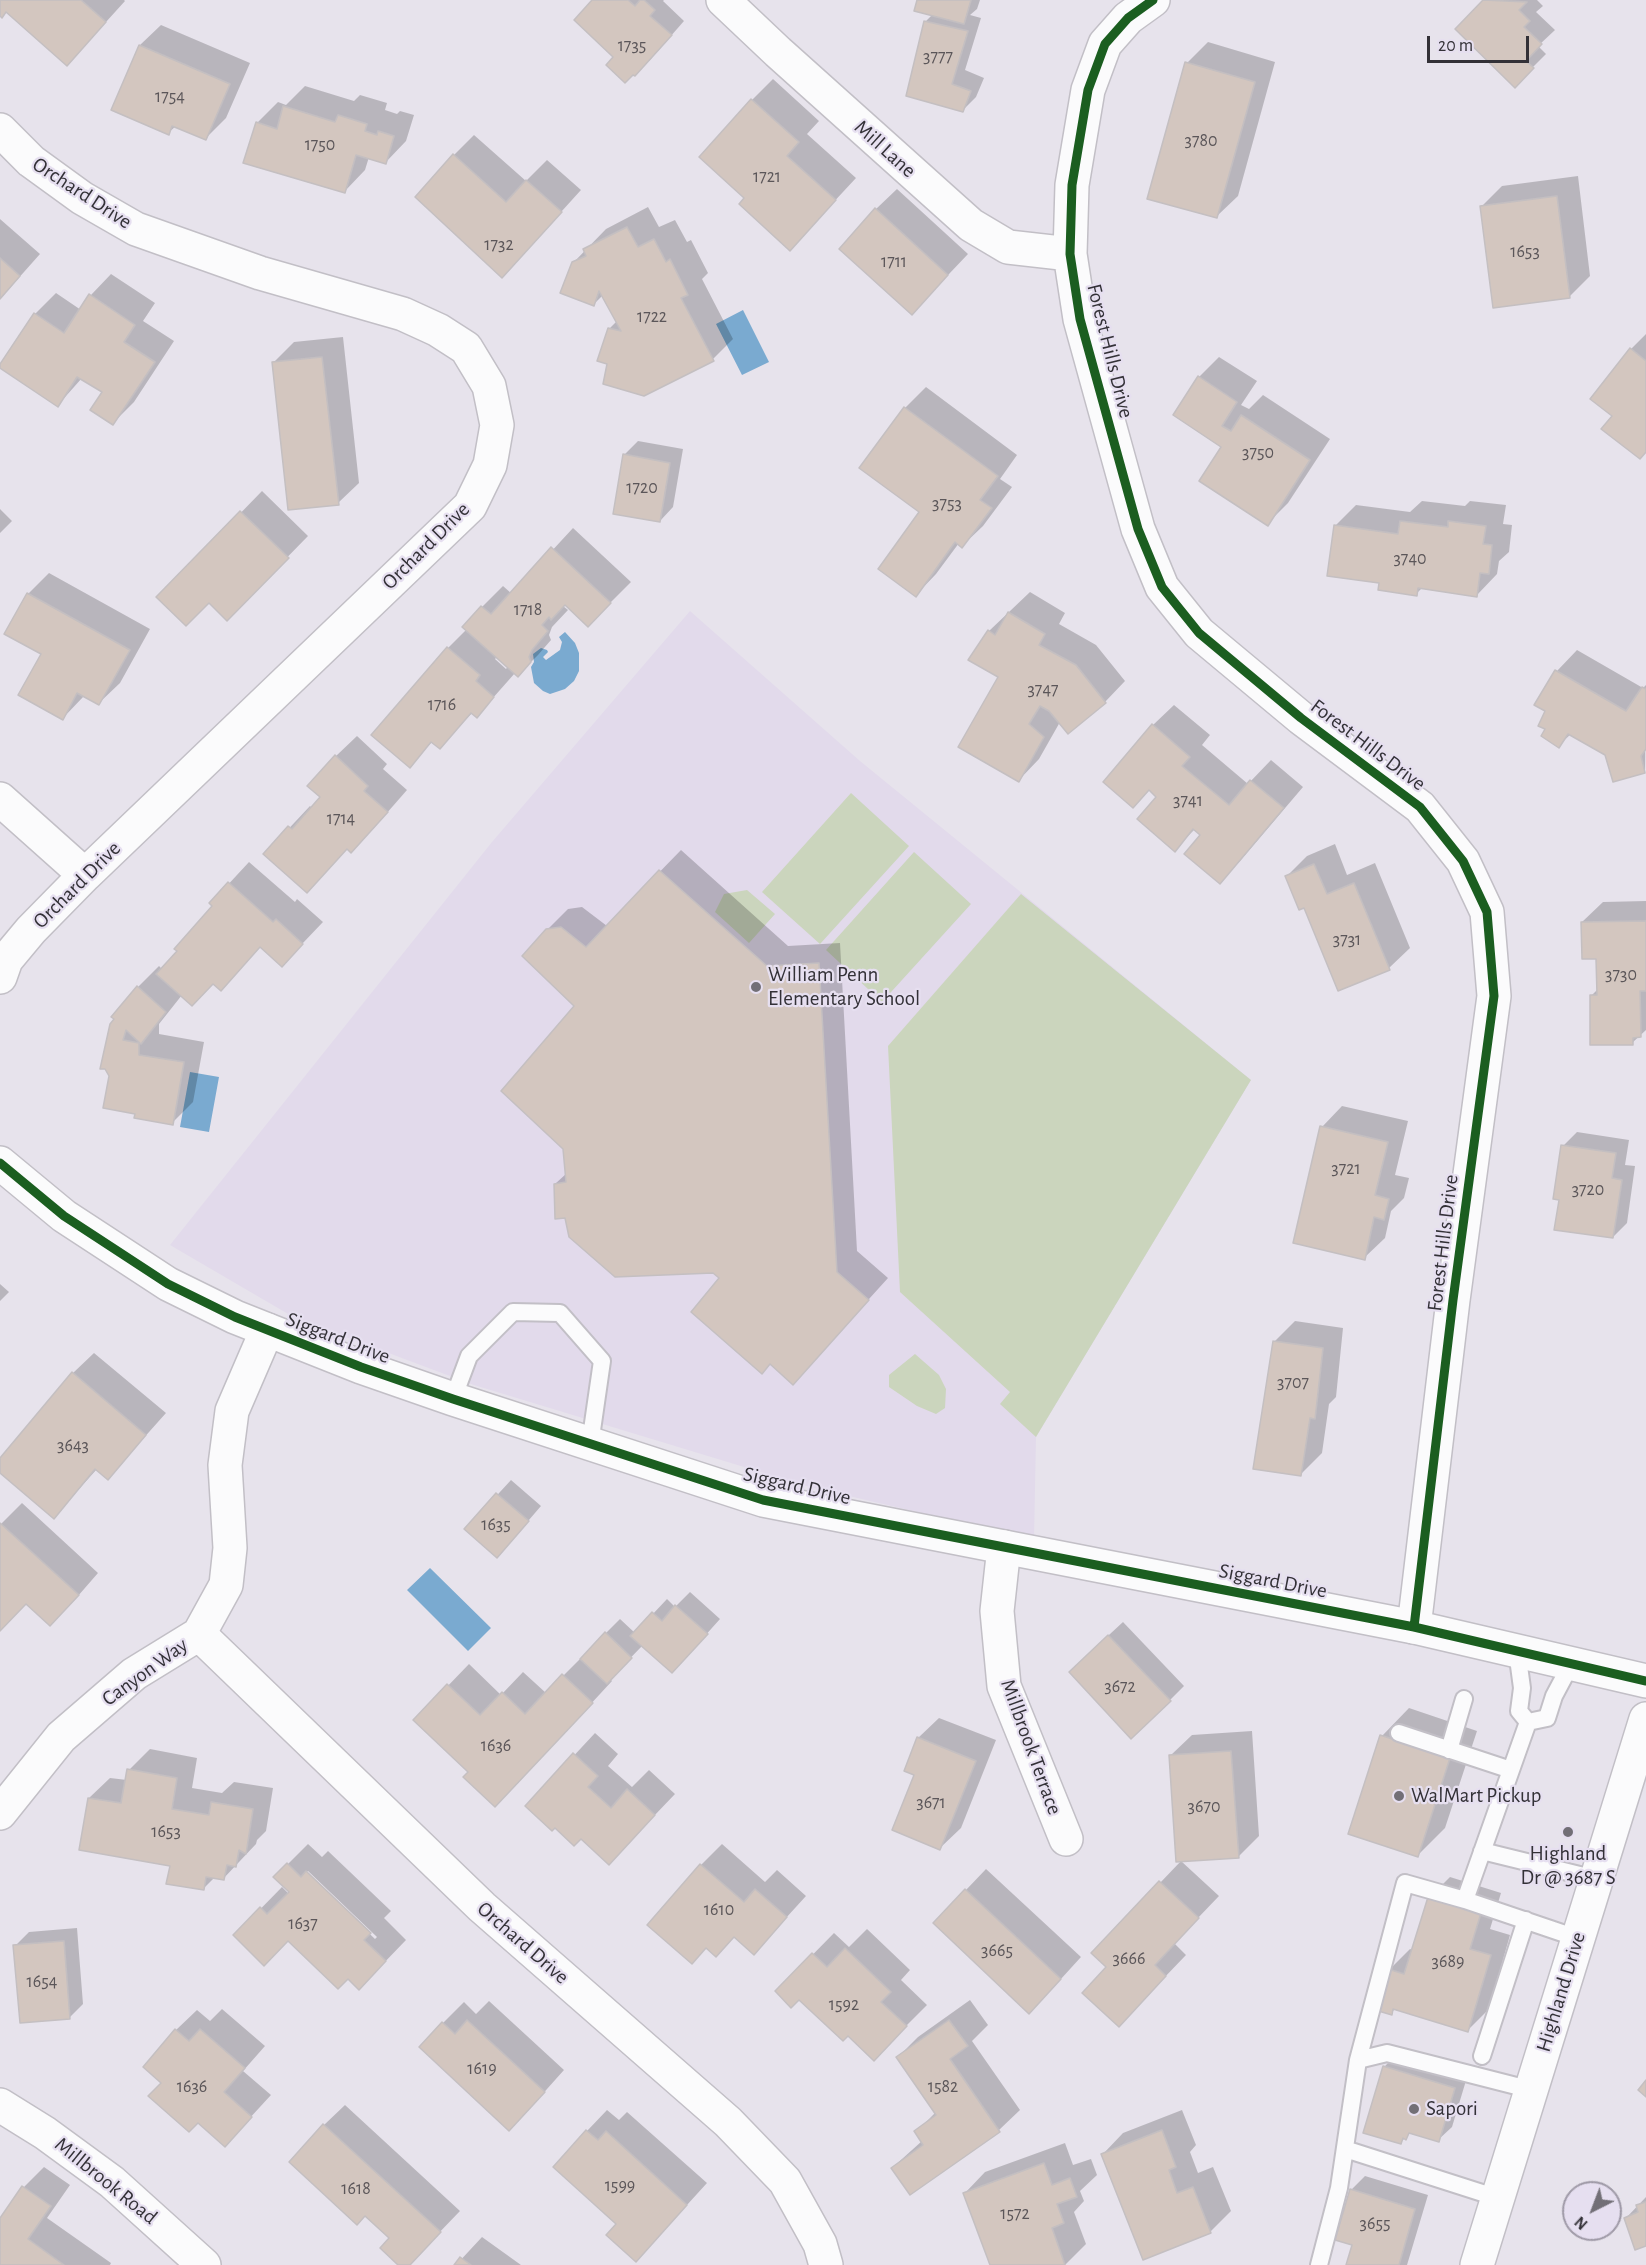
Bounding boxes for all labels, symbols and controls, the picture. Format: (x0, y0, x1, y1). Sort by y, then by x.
scale bar (1430, 24, 1532, 62)
house number: 1735 (618, 35, 646, 57)
text: 20 m (1438, 37, 1473, 55)
house number: 3777 (923, 46, 953, 68)
house number: 1754 (155, 86, 185, 108)
street label: Mill Lane (849, 115, 921, 183)
house number: 3780 (1185, 130, 1217, 152)
house number: 1750 (305, 134, 335, 156)
street label: Orchard Drive (28, 152, 136, 234)
house number: 1721 (753, 166, 781, 188)
house number: 1732 (484, 234, 514, 256)
house number: 1653 (1510, 241, 1540, 263)
house number: 1711 (881, 251, 907, 273)
street label: Forest Hills Drive (1081, 281, 1139, 421)
house number: 1722 (637, 306, 667, 328)
house number: 3750 (1242, 442, 1274, 464)
house number: 1720 (626, 477, 658, 499)
house number: 3753 (932, 493, 962, 515)
street label: Orchard Drive (377, 497, 475, 595)
house number: 3740 (1393, 548, 1427, 570)
house number: 1718 (514, 599, 542, 621)
house number: 3747 (1027, 679, 1059, 701)
house number: 1716 (428, 694, 456, 716)
street label: Forest Hills Drive (1305, 694, 1431, 796)
house number: 3741 (1173, 790, 1203, 812)
house number: 1714 (327, 808, 355, 830)
street label: Orchard Drive (28, 836, 126, 934)
house number: 3731 (1333, 929, 1361, 951)
place label: William Penn Elementary School (768, 962, 920, 1012)
house number: 3730 (1605, 964, 1637, 986)
marker: William Penn Elementary School (749, 980, 763, 994)
house number: 3721 (1331, 1158, 1361, 1180)
street label: Forest Hills Drive (1422, 1173, 1464, 1313)
house number: 3720 (1572, 1179, 1604, 1201)
street label: Siggard Drive (282, 1307, 394, 1369)
house number: 3707 (1277, 1372, 1309, 1394)
house number: 3643 (57, 1435, 89, 1457)
street label: Siggard Drive (741, 1461, 853, 1511)
house number: 1635 (481, 1514, 511, 1536)
street label: Siggard Drive (1217, 1558, 1329, 1604)
street label: Canyon Way (97, 1632, 193, 1712)
street label: Millbrook Terrace (995, 1676, 1067, 1818)
house number: 3672 (1104, 1676, 1136, 1698)
house number: 1636 (481, 1735, 511, 1757)
place label: WalMart Pickup (1411, 1783, 1541, 1809)
marker: WalMart Pickup (1392, 1789, 1406, 1803)
house number: 3671 (916, 1792, 946, 1814)
house number: 3670 (1188, 1796, 1220, 1818)
house number: 1653 (151, 1821, 181, 1843)
marker: Highland Dr @ 3687 S (1561, 1825, 1575, 1839)
place label: Highland Dr @ 3687 S (1520, 1841, 1616, 1891)
street label: Orchard Drive (472, 1896, 574, 1990)
house number: 1610 (704, 1899, 734, 1921)
house number: 1637 (288, 1913, 318, 1935)
street label: Highland Drive (1531, 1929, 1591, 2055)
house number: 3665 (981, 1940, 1013, 1962)
house number: 3666 (1113, 1948, 1145, 1970)
house number: 3689 (1432, 1951, 1464, 1973)
house number: 1654 (27, 1971, 57, 1993)
house number: 1592 (829, 1994, 859, 2016)
house number: 1619 (467, 2058, 497, 2080)
house number: 1636 (177, 2076, 207, 2098)
house number: 1582 (928, 2076, 958, 2098)
place label: Sapori (1426, 2096, 1478, 2122)
marker: Sapori (1407, 2102, 1421, 2116)
street label: Millbrook Road (50, 2132, 162, 2230)
house number: 1599 (605, 2175, 635, 2197)
house number: 1618 (341, 2178, 371, 2200)
north arrow (1562, 2181, 1622, 2241)
house number: 1572 (1000, 2203, 1030, 2225)
house number: 3655 (1360, 2213, 1390, 2235)
text: N (1572, 2213, 1591, 2233)

